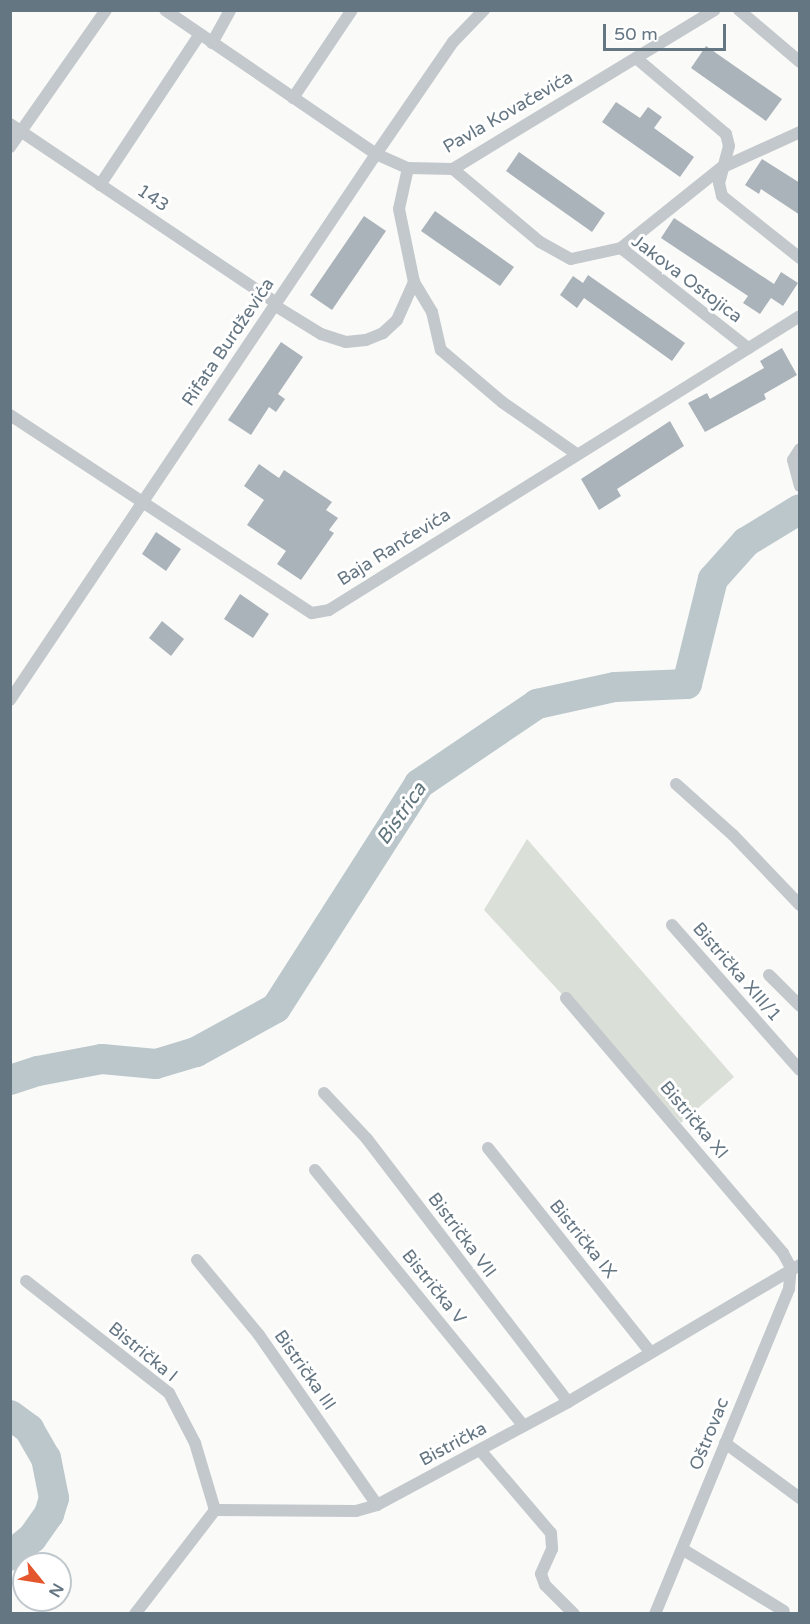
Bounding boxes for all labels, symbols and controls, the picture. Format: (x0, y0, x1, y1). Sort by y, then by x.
scale bar (606, 12, 729, 50)
text: 50 m (614, 23, 658, 45)
street label: Pavla Kovačevića (439, 66, 577, 158)
street label: 143 (133, 180, 173, 216)
street label: Jakova Ostojica (627, 230, 747, 328)
street label: Rifata Burdževića (177, 274, 279, 410)
street label: Baja Rančevića (333, 504, 455, 590)
water label: Bistrica (372, 778, 432, 850)
street label: Bistrička XIII/1 (688, 918, 786, 1026)
street label: Bistrička XI (655, 1077, 733, 1163)
street label: Bistrička VII (423, 1188, 501, 1282)
street label: Bistrička IX (545, 1195, 621, 1283)
street label: Bistrička V (397, 1245, 471, 1329)
street label: Bistrička I (104, 1318, 182, 1386)
street label: Bistrička III (269, 1326, 341, 1414)
street label: Oštrovac (685, 1394, 733, 1474)
street label: Bistrička (416, 1417, 490, 1471)
north arrow (12, 1552, 72, 1612)
text: N (44, 1579, 68, 1601)

